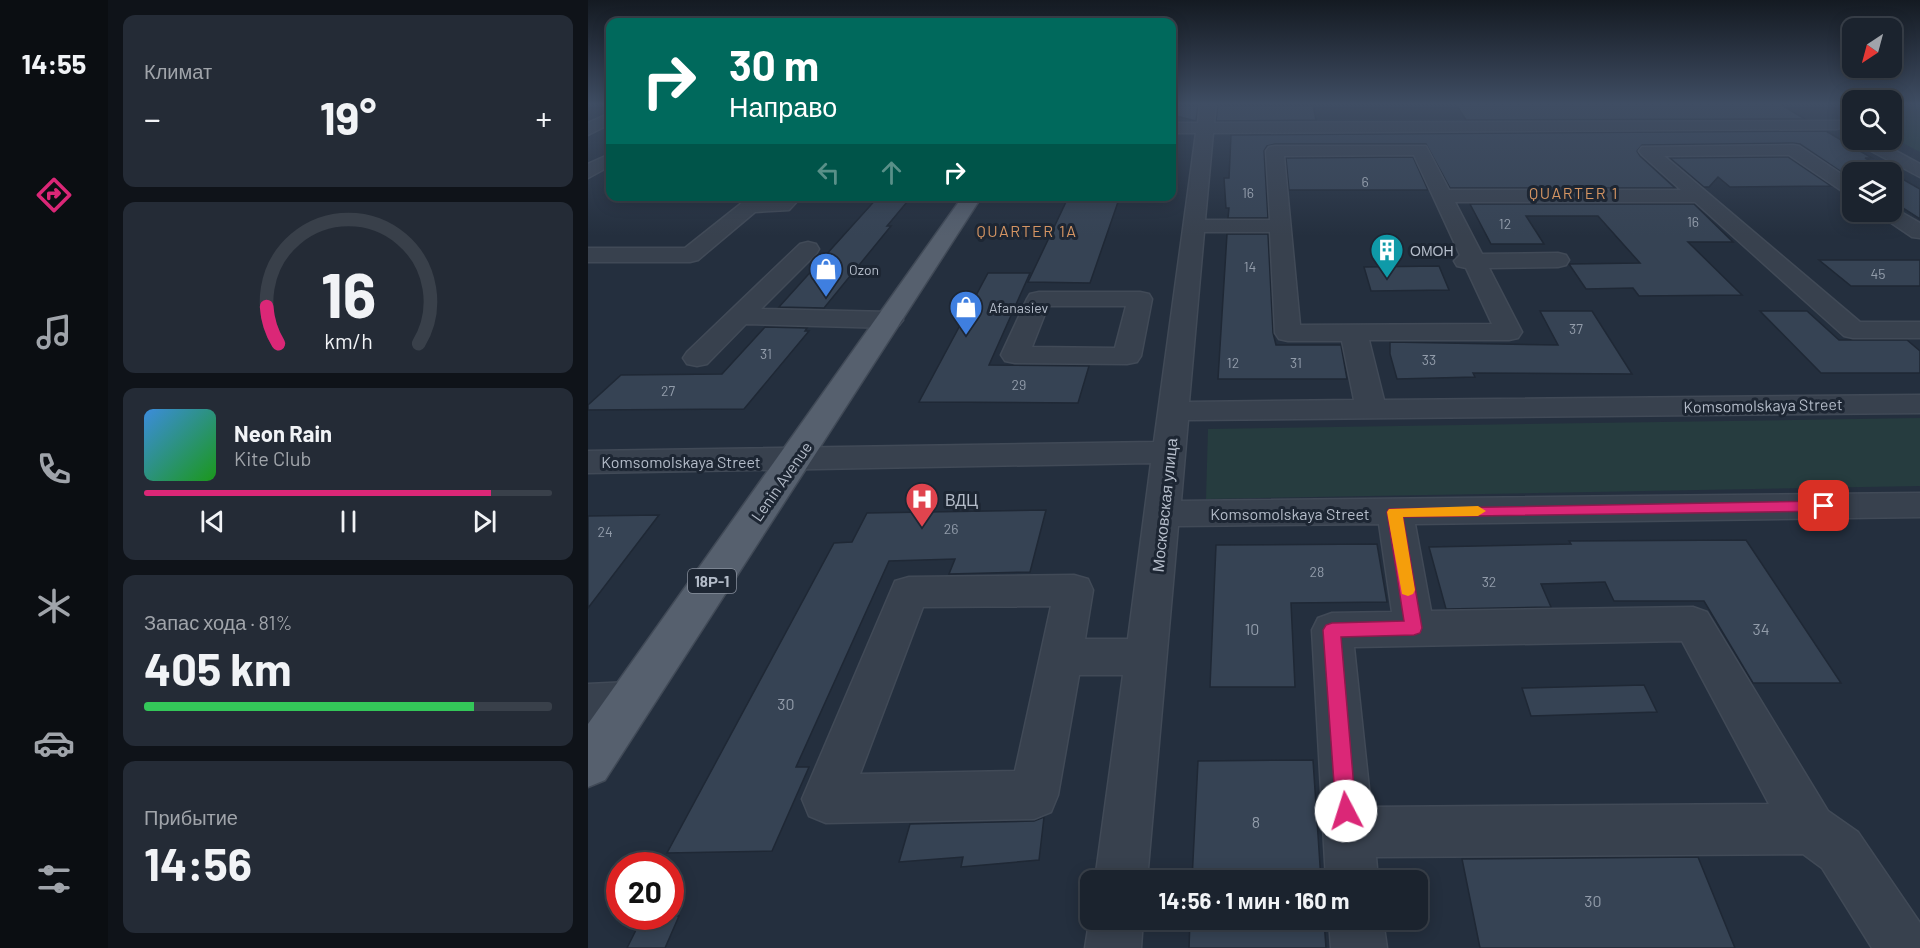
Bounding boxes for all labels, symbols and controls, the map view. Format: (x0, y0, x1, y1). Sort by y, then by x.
north arrow (1842, 18, 1902, 78)
map controls (1842, 18, 1902, 222)
text: 30 m (729, 39, 819, 89)
icon: right (630, 42, 708, 120)
text: 14:55 (22, 47, 86, 79)
text: Климат (144, 59, 212, 83)
text: 19° (320, 90, 376, 144)
text: Направо (729, 90, 837, 122)
button: search (1842, 90, 1902, 150)
text: − (144, 98, 161, 138)
text: + (536, 98, 552, 138)
icon: left (812, 156, 845, 189)
icon: ahead (875, 156, 908, 189)
icon: right (938, 156, 971, 189)
button: layers (1842, 162, 1902, 222)
house number: 6 (1361, 173, 1369, 190)
icon: directions (33, 174, 75, 216)
district label: QUARTER 1 (1529, 183, 1619, 202)
house number: 16 (1242, 184, 1254, 201)
house number: 16 (1687, 213, 1699, 230)
house number: 12 (1499, 215, 1511, 232)
district label: QUARTER 1A (976, 221, 1078, 240)
building icon: ОМОН (1369, 232, 1405, 279)
place label: ОМОН (1410, 242, 1454, 259)
shop icon: Ozon (808, 251, 844, 298)
text: 16 (320, 257, 376, 331)
house number: 14 (1244, 258, 1256, 275)
place label: Ozon (849, 261, 879, 278)
house number: 45 (1871, 265, 1885, 282)
shop icon: Afanasiev (948, 289, 984, 336)
place label: Afanasiev (989, 299, 1048, 316)
icon: music (33, 311, 75, 353)
house number: 37 (1569, 320, 1583, 337)
text: km/h (324, 329, 372, 354)
house number: 31 (760, 345, 772, 362)
house number: 33 (1422, 351, 1436, 368)
house number: 12 (1227, 354, 1239, 371)
house number: 31 (1290, 354, 1302, 371)
house number: 29 (1012, 376, 1026, 393)
house number: 27 (661, 382, 675, 399)
street label: Komsomolskaya Street (1683, 394, 1843, 416)
text: Neon Rain (234, 420, 332, 446)
street label: Lenin Avenue (747, 437, 815, 525)
street label: Московская улица (1148, 437, 1181, 573)
text: Kite Club (234, 446, 311, 470)
icon: phone (33, 448, 75, 490)
street label: Komsomolskaya Street (601, 452, 761, 471)
pin (1798, 480, 1849, 531)
hospital icon: ВДЦ (904, 481, 940, 528)
icon: arrive (1807, 489, 1840, 522)
place label: ВДЦ (945, 490, 978, 509)
street label: Komsomolskaya Street (1210, 504, 1370, 523)
icon: previous (196, 505, 229, 538)
icon: pause (332, 505, 365, 538)
icon: next (468, 505, 501, 538)
house number: 26 (944, 520, 958, 537)
house number: 24 (597, 523, 613, 540)
house number: 28 (1310, 563, 1324, 580)
road number: 18Р-1 (688, 569, 736, 593)
house number: 32 (1482, 573, 1496, 590)
icon: climate (33, 585, 75, 627)
text: Запас хода · 81% (144, 610, 292, 634)
house number: 10 (1245, 619, 1259, 638)
house number: 34 (1752, 619, 1770, 638)
text: 405 km (144, 641, 292, 695)
house number: 30 (777, 694, 795, 713)
icon: car (33, 722, 75, 764)
position arrow (1314, 779, 1378, 843)
text: Прибытие (144, 805, 238, 829)
house number: 8 (1252, 812, 1260, 831)
text: 14:56 (144, 836, 252, 890)
speed limit sign: 20 (606, 852, 684, 930)
icon: filters (33, 858, 75, 900)
text: 14:56 · 1 мин · 160 m (1159, 887, 1349, 913)
house number: 30 (1584, 891, 1602, 910)

